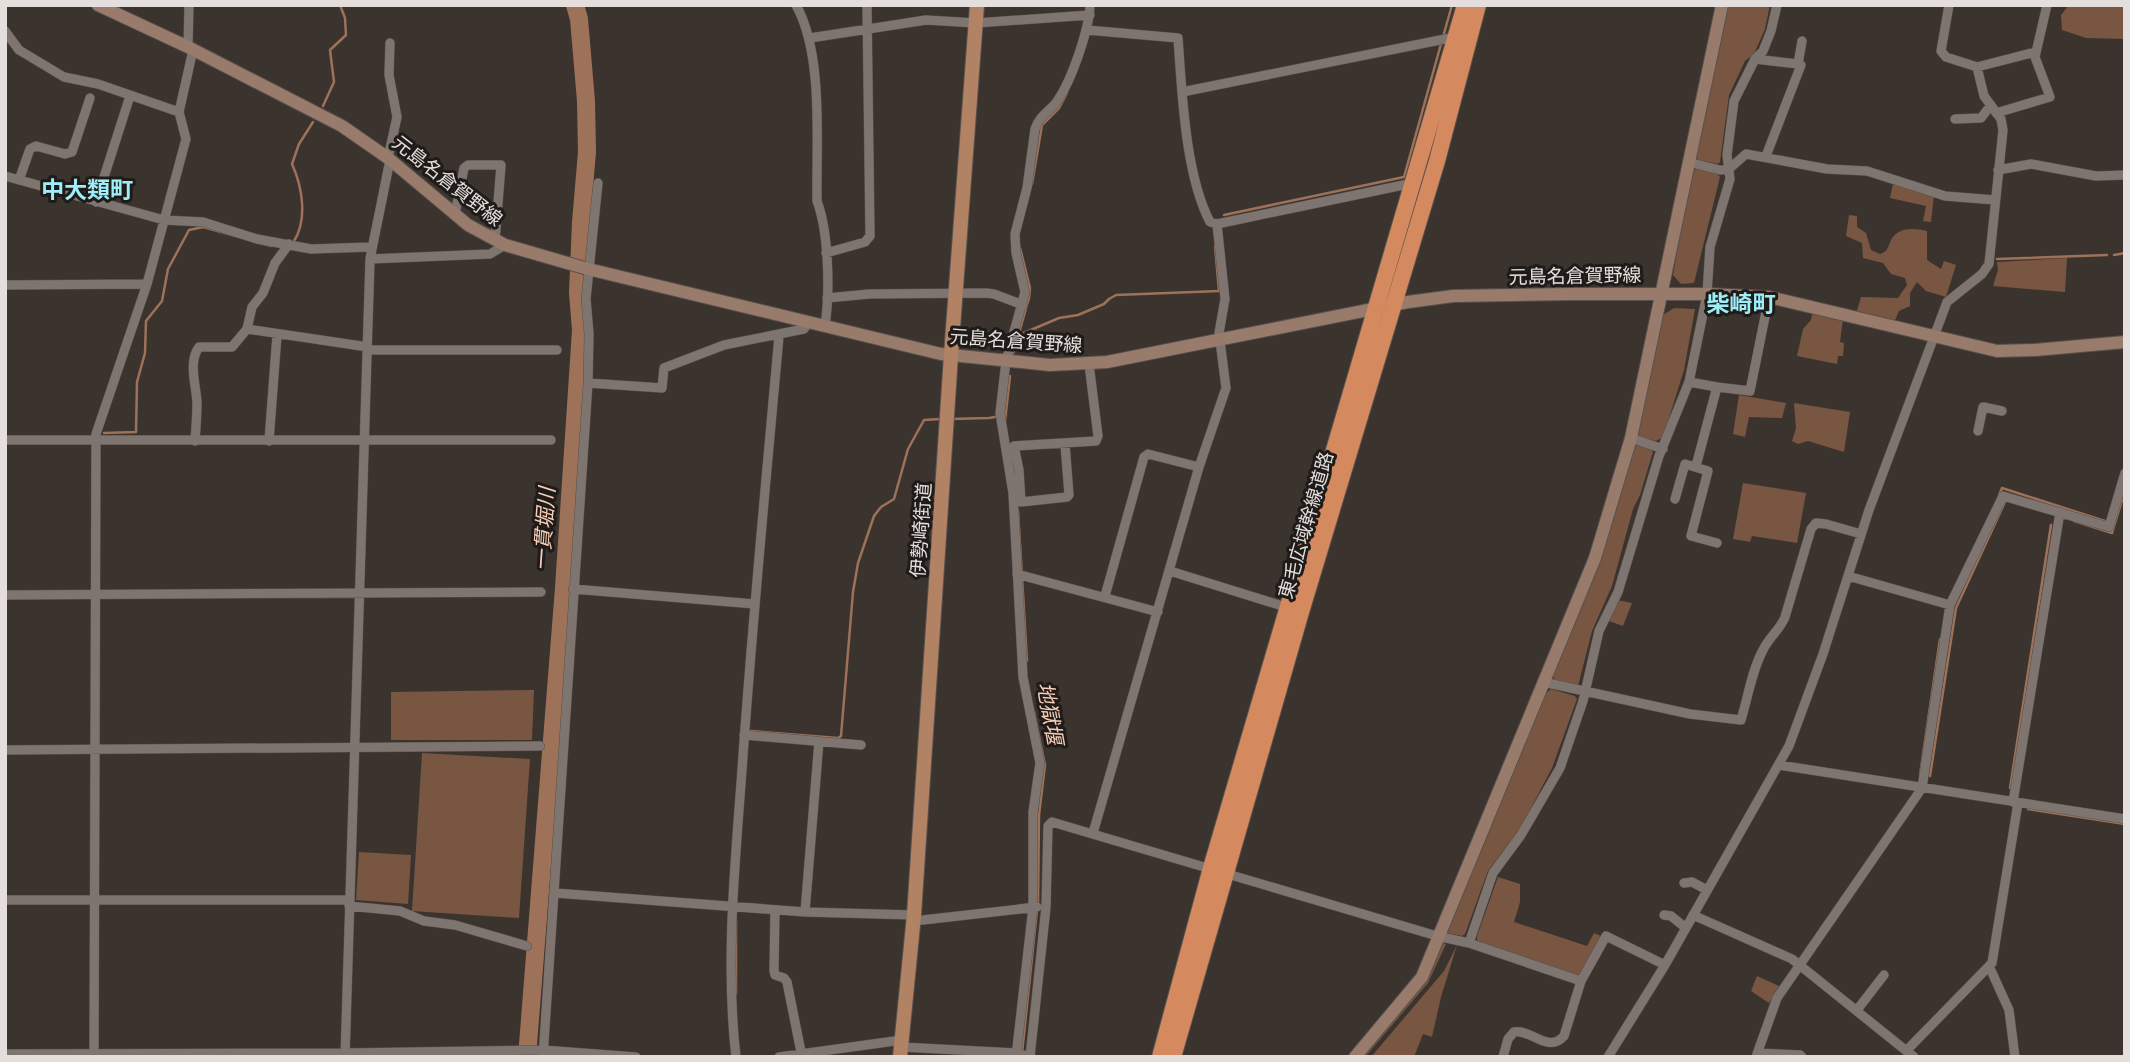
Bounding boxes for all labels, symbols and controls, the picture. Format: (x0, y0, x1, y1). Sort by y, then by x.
street label: 元島名倉賀野線 (389, 130, 507, 230)
district label: 中大類町 (41, 175, 133, 203)
street label: 元島名倉賀野線 (1508, 262, 1642, 288)
district label: 柴崎町 (1707, 289, 1776, 317)
street label: 元島名倉賀野線 (949, 324, 1083, 356)
street label: 東毛広域幹線道路 (1273, 449, 1337, 601)
street label: 伊勢崎街道 (905, 482, 935, 578)
water label: 一貫堀川 (528, 484, 559, 572)
water label: 地獄堰 (1033, 680, 1069, 750)

